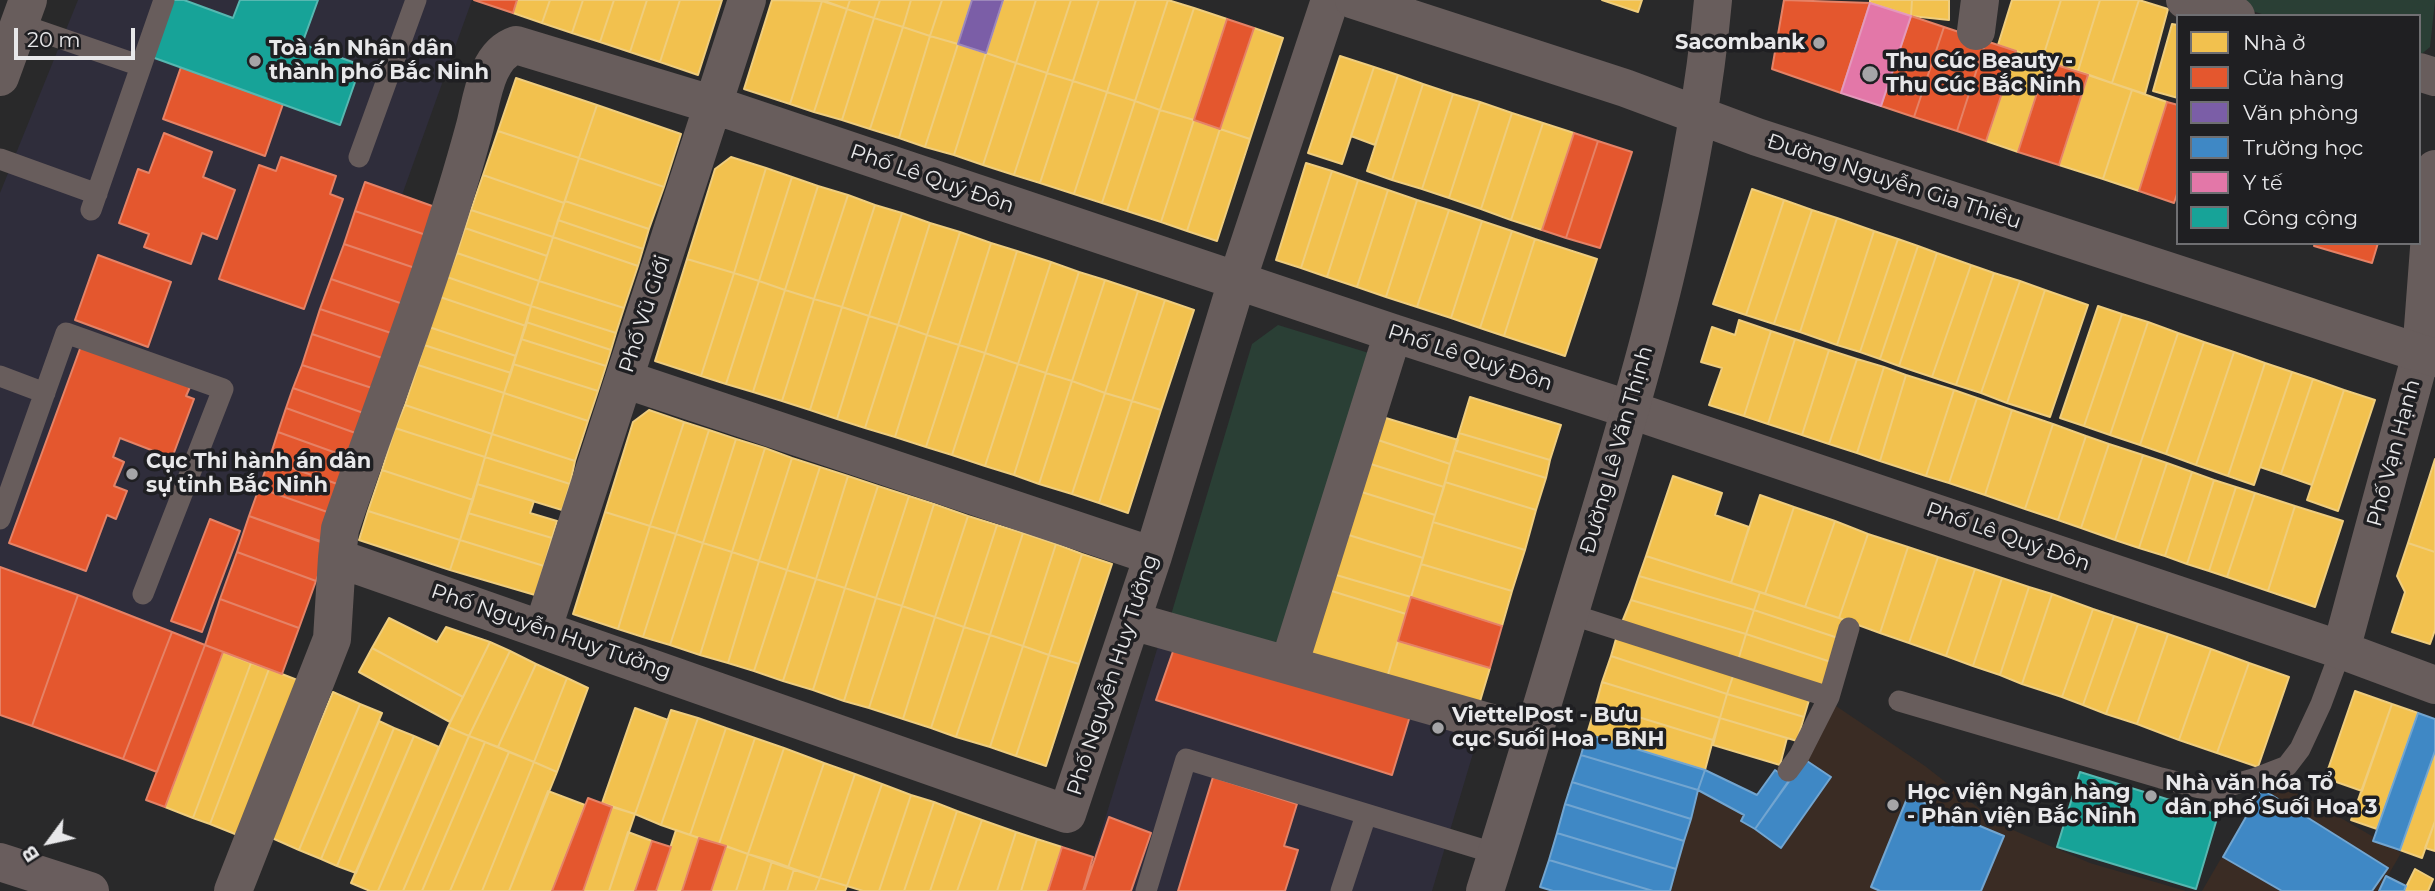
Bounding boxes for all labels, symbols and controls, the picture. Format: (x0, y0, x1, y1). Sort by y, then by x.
scale bar (18, 14, 138, 58)
legend (2176, 14, 2421, 245)
text: 20 m (27, 27, 81, 52)
place label: Sacombank (1675, 30, 1805, 56)
text: Nhà ở (2243, 30, 2305, 55)
marker: Sacombank (1811, 35, 1827, 51)
place label: Toà án Nhân dân thành phố Bắc Ninh (269, 36, 489, 86)
place label: Thu Cúc Beauty - Thu Cúc Bắc Ninh (1886, 49, 2081, 99)
marker: Toà án Nhân dân thành phố Bắc Ninh (247, 53, 263, 69)
marker: Thu Cúc Beauty - Thu Cúc Bắc Ninh (1860, 64, 1880, 84)
text: Cửa hàng (2243, 65, 2344, 90)
text: Văn phòng (2243, 100, 2359, 125)
street label: Đường Nguyễn Gia Thiều (1764, 129, 2024, 235)
text: Trường học (2243, 135, 2363, 160)
street label: Phố Lê Quý Đôn (847, 139, 1017, 219)
text: Y tế (2243, 170, 2283, 195)
text: Công cộng (2243, 205, 2358, 230)
street label: Phố Vũ Giới (614, 252, 676, 376)
street label: Phố Lê Quý Đôn (1384, 319, 1556, 397)
street label: Đường Lê Văn Thịnh (1575, 343, 1659, 557)
street label: Phố Vạn Hạnh (2362, 377, 2426, 529)
place label: Cục Thi hành án dân sự tỉnh Bắc Ninh (146, 449, 371, 499)
marker: Cục Thi hành án dân sự tỉnh Bắc Ninh (124, 466, 140, 482)
street label: Phố Lê Quý Đôn (1923, 497, 2093, 577)
street label: Phố Nguyễn Huy Tưởng (1062, 551, 1164, 799)
street label: Phố Nguyễn Huy Tưởng (428, 579, 674, 685)
place label: ViettelPost - Bưu cục Suối Hoa - BNH (1452, 703, 1665, 753)
marker: ViettelPost - Bưu cục Suối Hoa - BNH (1430, 720, 1446, 736)
place label: Nhà văn hóa Tổ dân phố Suối Hoa 3 (2165, 771, 2377, 821)
place label: Học viện Ngân hàng - Phân viện Bắc Ninh (1907, 780, 2137, 830)
marker: Nhà văn hóa Tổ dân phố Suối Hoa 3 (2143, 788, 2159, 804)
marker: Học viện Ngân hàng - Phân viện Bắc Ninh (1885, 797, 1901, 813)
north arrow (14, 807, 84, 877)
text: B (17, 841, 45, 866)

